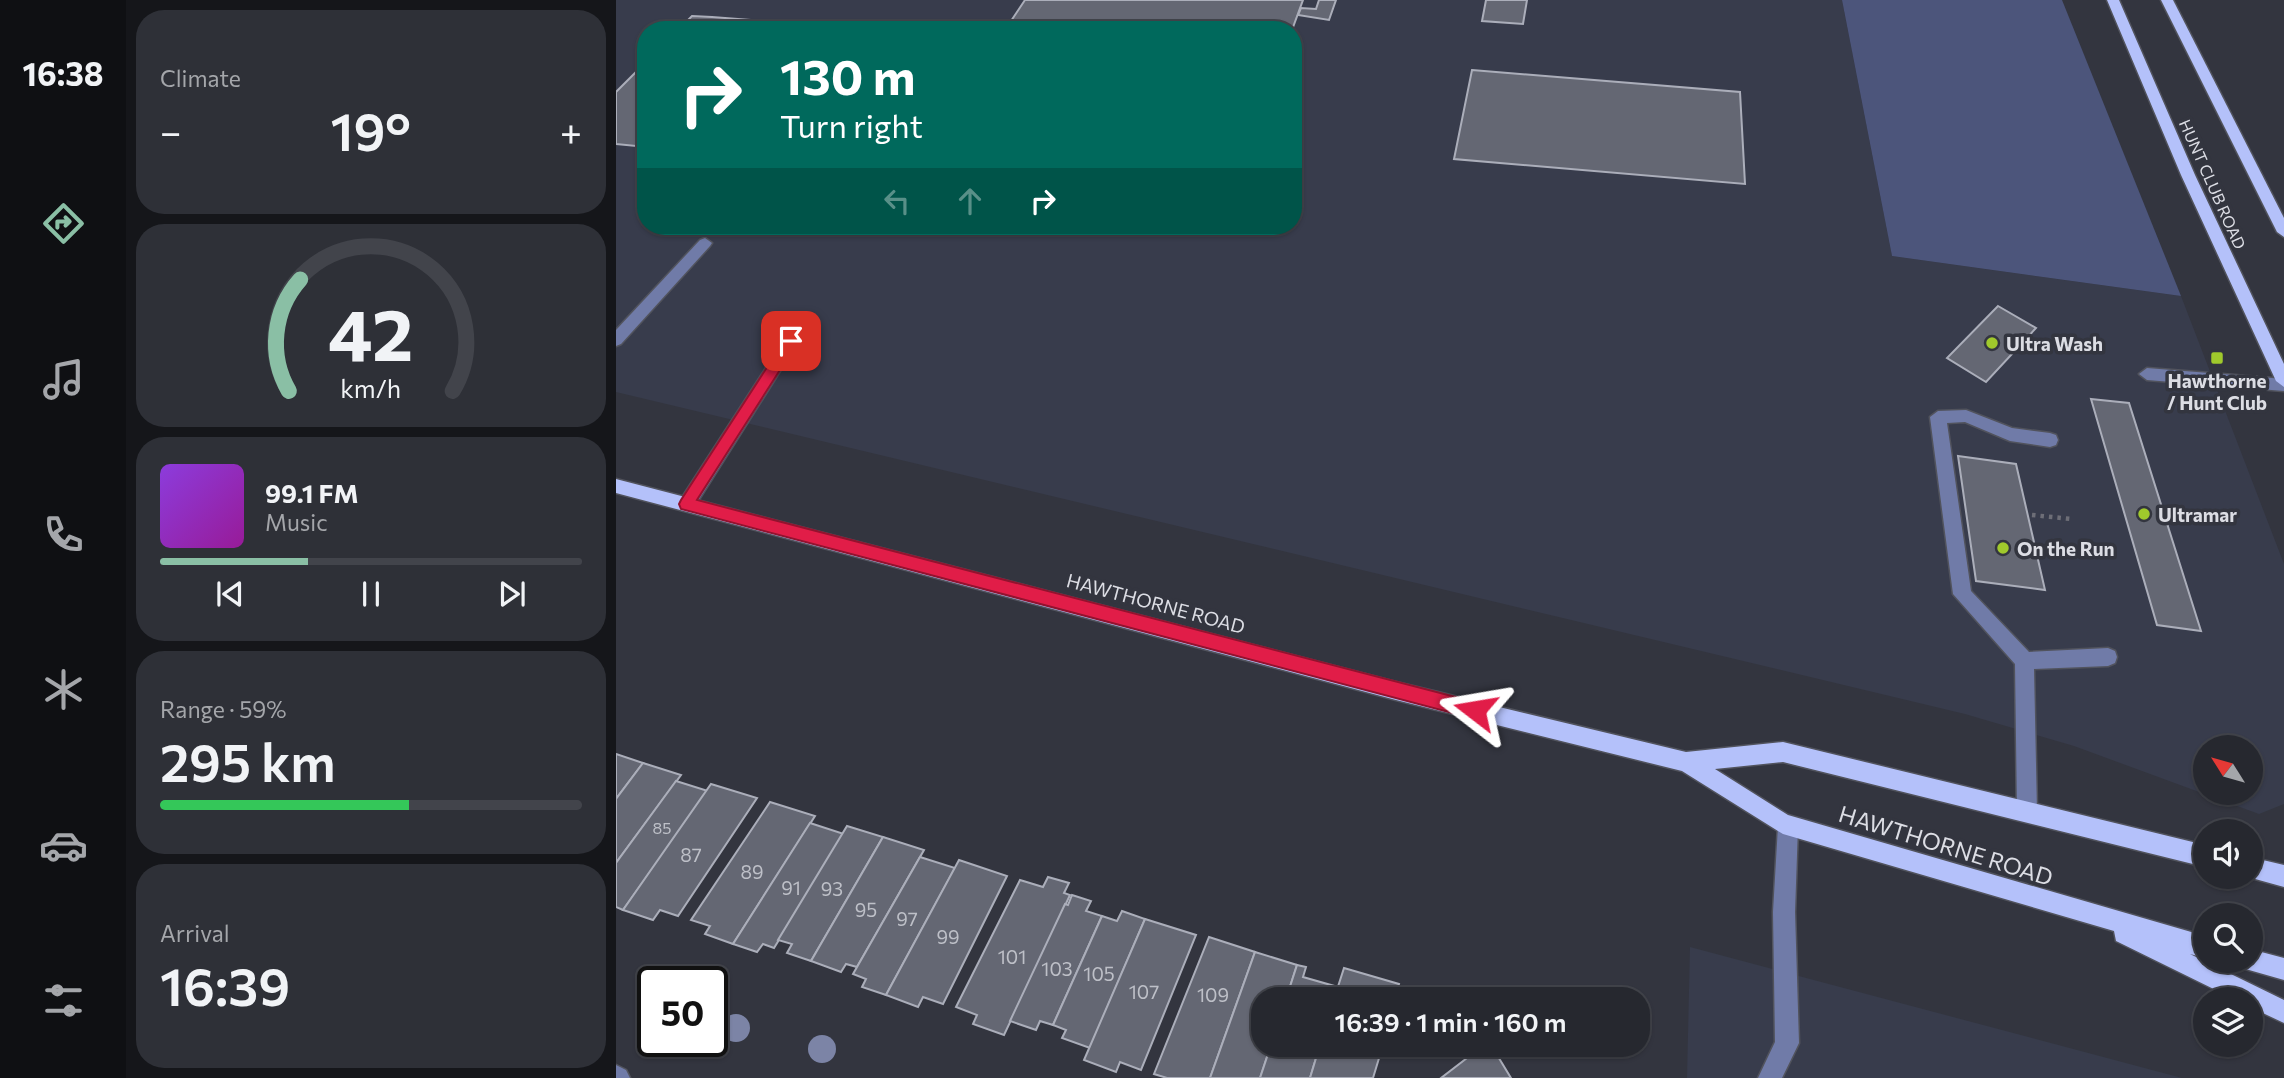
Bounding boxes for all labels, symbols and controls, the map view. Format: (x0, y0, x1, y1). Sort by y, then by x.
text: 130 m (780, 45, 915, 105)
icon: right (665, 49, 756, 140)
text: 16:38 (22, 53, 104, 93)
text: Climate (160, 64, 241, 92)
text: 19° (330, 98, 411, 162)
text: Turn right (780, 105, 923, 145)
text: − (160, 107, 182, 154)
text: + (560, 107, 582, 154)
street label: HUNT CLUB ROAD (2176, 116, 2250, 252)
icon: left (878, 182, 916, 220)
icon: ahead (951, 182, 989, 220)
icon: right (1024, 182, 1062, 220)
icon: directions (39, 199, 88, 248)
text: 42 (328, 288, 414, 377)
pin (761, 311, 821, 371)
icon: arrive (772, 322, 810, 360)
place label: Ultra Wash (2006, 332, 2103, 355)
marker: Ultra Wash (1984, 335, 2000, 351)
marker: Hawthorne / Hunt Club (2209, 350, 2225, 366)
icon: music (39, 355, 88, 404)
place label: Hawthorne / Hunt Club (2167, 369, 2267, 414)
text: km/h (341, 373, 401, 403)
text: 99.1 FM (265, 477, 358, 508)
place label: Ultramar (2158, 503, 2237, 526)
marker: Ultramar (2136, 506, 2152, 522)
text: Music (265, 508, 328, 536)
icon: phone (39, 510, 88, 559)
place label: On the Run (2017, 537, 2114, 560)
marker: On the Run (1995, 540, 2011, 556)
street label: HAWTHORNE ROAD (1064, 568, 1248, 638)
icon: previous (211, 575, 249, 613)
icon: pause (352, 575, 390, 613)
icon: next (493, 575, 531, 613)
icon: climate (39, 665, 88, 714)
position arrow (1438, 673, 1512, 747)
text: Range · 59% (160, 695, 287, 723)
text: 295 km (160, 729, 336, 793)
north arrow (2193, 735, 2263, 805)
map controls (2193, 735, 2263, 1057)
street label: HAWTHORNE ROAD (1836, 799, 2056, 891)
house number: 85 (653, 818, 671, 837)
button: sound (2193, 819, 2263, 889)
icon: car (39, 821, 88, 870)
house number: 87 (680, 843, 702, 866)
house number: 89 (740, 860, 764, 883)
house number: 91 (781, 876, 801, 899)
house number: 93 (821, 877, 843, 900)
house number: 95 (855, 898, 877, 921)
button: search (2193, 903, 2263, 973)
house number: 97 (896, 907, 918, 930)
text: Arrival (160, 919, 230, 947)
house number: 99 (936, 925, 960, 948)
house number: 101 (998, 945, 1026, 968)
text: 16:39 (160, 953, 290, 1017)
house number: 103 (1041, 957, 1073, 980)
house number: 105 (1083, 962, 1115, 985)
speed limit sign: 50 (637, 966, 728, 1057)
icon: filters (39, 976, 88, 1025)
house number: 107 (1129, 980, 1159, 1003)
house number: 109 (1197, 983, 1229, 1006)
button: layers (2193, 987, 2263, 1057)
text: 16:39 · 1 min · 160 m (1335, 1006, 1566, 1037)

